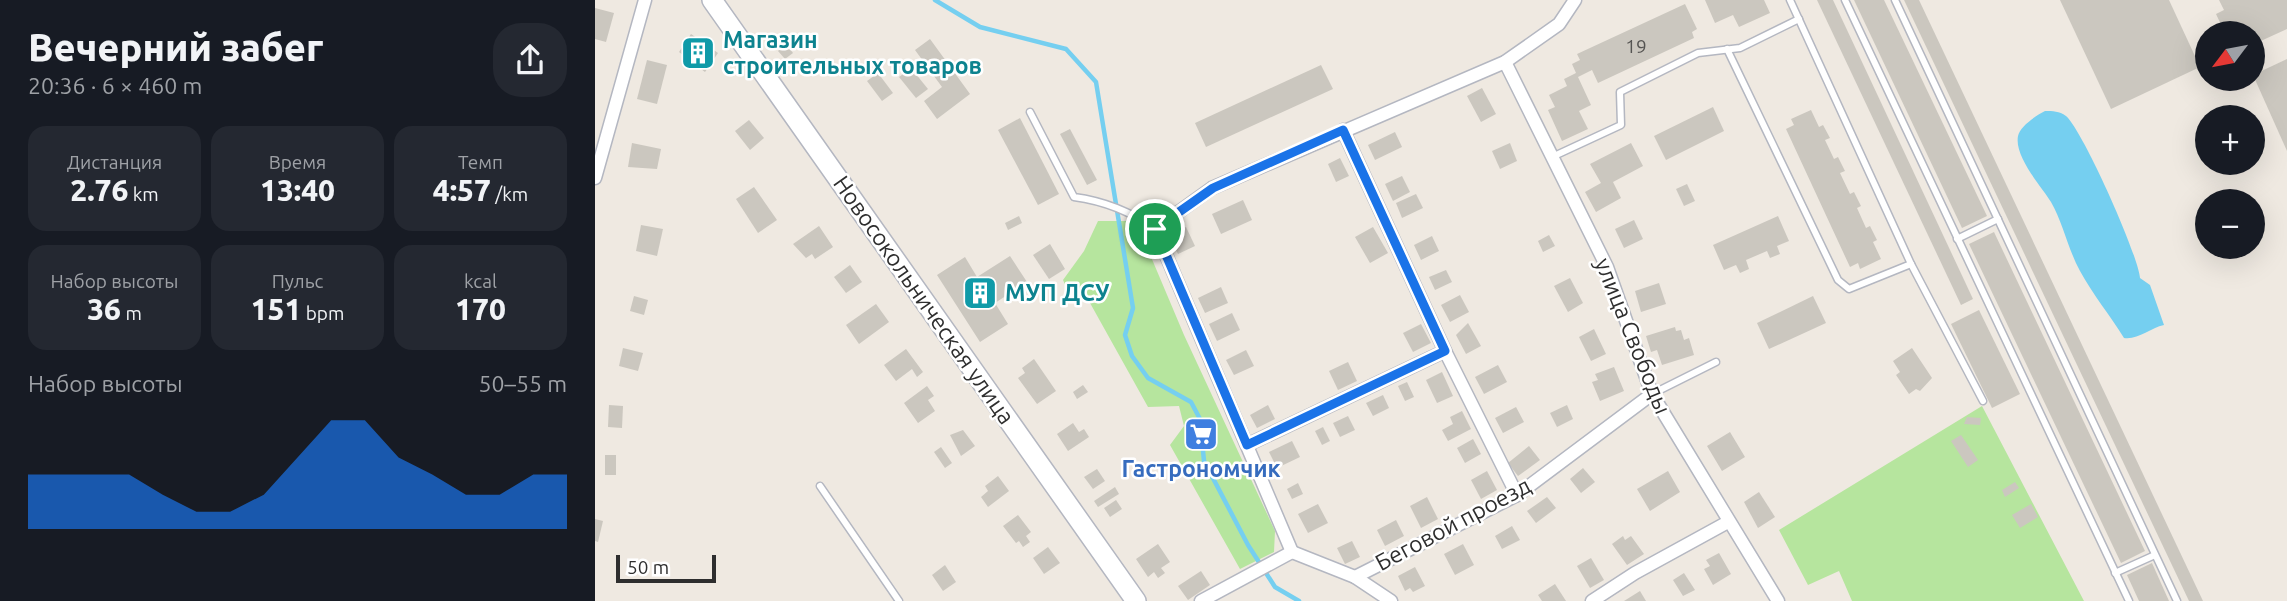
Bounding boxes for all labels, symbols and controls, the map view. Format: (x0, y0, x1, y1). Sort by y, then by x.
north arrow (2195, 21, 2265, 91)
map controls (2195, 21, 2265, 259)
button: share (493, 23, 567, 97)
text: Вечерний забег (28, 26, 323, 68)
place label: Магазин строительных товаров (723, 27, 982, 78)
building icon: Магазин строительных товаров (679, 34, 717, 72)
house number: 19 (1625, 35, 1647, 57)
text: 20:36 · 6 × 460 m (28, 73, 202, 98)
button: + (2195, 105, 2265, 175)
text: Дистанция (67, 151, 162, 173)
text: Время (269, 151, 326, 173)
text: Темп (458, 151, 503, 173)
street label: Новосокольническая улица (829, 171, 1020, 428)
text: 2.76 (70, 173, 128, 207)
text: 13:40 (260, 173, 335, 207)
text: 4:57 (433, 173, 491, 207)
text: km (128, 183, 159, 205)
text: /km (491, 183, 528, 205)
button: − (2195, 189, 2265, 259)
pin (1125, 199, 1185, 259)
icon: arrive (1136, 210, 1174, 248)
street label: улица Свободы (1591, 254, 1676, 417)
text: Набор высоты (51, 270, 178, 292)
text: Пульс (272, 270, 323, 292)
text: kcal (464, 270, 497, 292)
building icon: МУП ДСУ (961, 274, 999, 312)
place label: МУП ДСУ (1005, 280, 1110, 305)
text: 36 (87, 292, 121, 326)
text: 151 (251, 292, 301, 326)
text: 170 (455, 292, 506, 326)
text: m (121, 302, 142, 324)
text: bpm (301, 302, 344, 324)
text: Набор высоты (28, 371, 183, 396)
text: 50–55 m (479, 371, 567, 396)
supermarket icon: Гастрономчик (1182, 415, 1220, 453)
place label: Гастрономчик (1121, 456, 1281, 481)
street label: Беговой проезд (1371, 472, 1535, 575)
scale bar (616, 552, 716, 584)
text: 50 m (627, 556, 669, 578)

